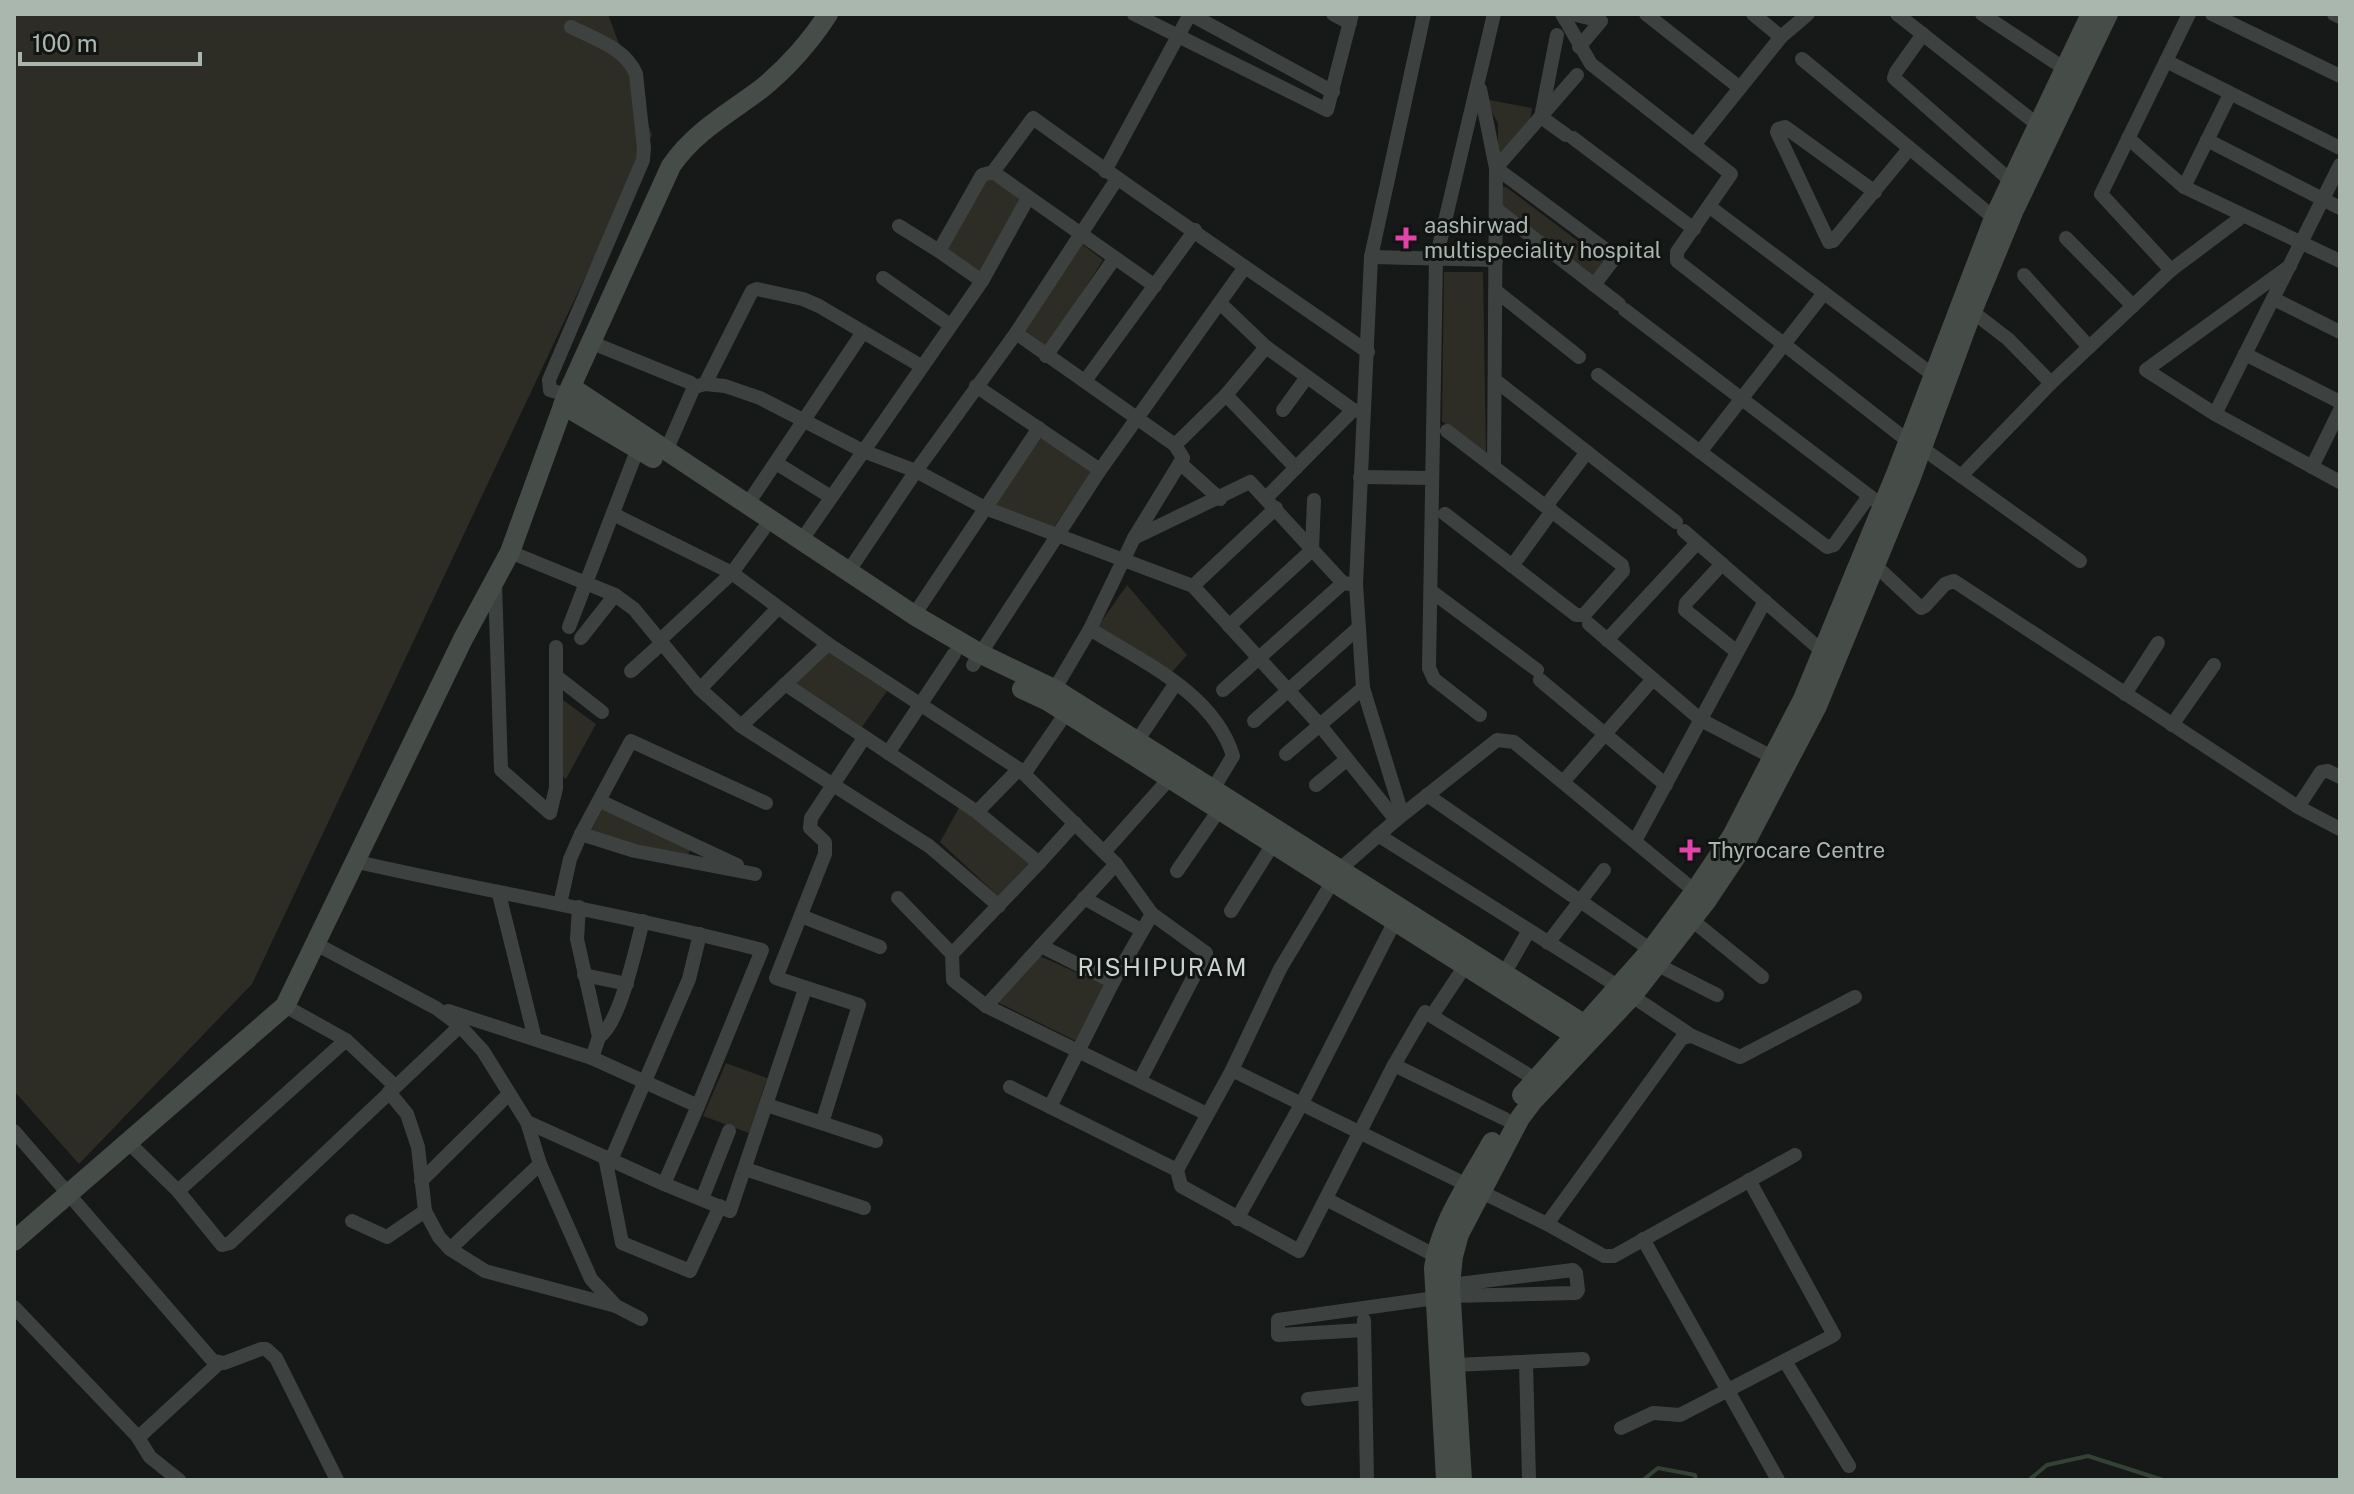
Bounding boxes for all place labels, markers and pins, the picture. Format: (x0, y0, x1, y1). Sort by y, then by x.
place label: aashirwad multispeciality hospital (1424, 212, 1662, 263)
marker: aashirwad multispeciality hospital (1395, 227, 1417, 249)
place label: Thyrocare Centre (1708, 837, 1885, 863)
marker: Thyrocare Centre (1679, 839, 1701, 861)

